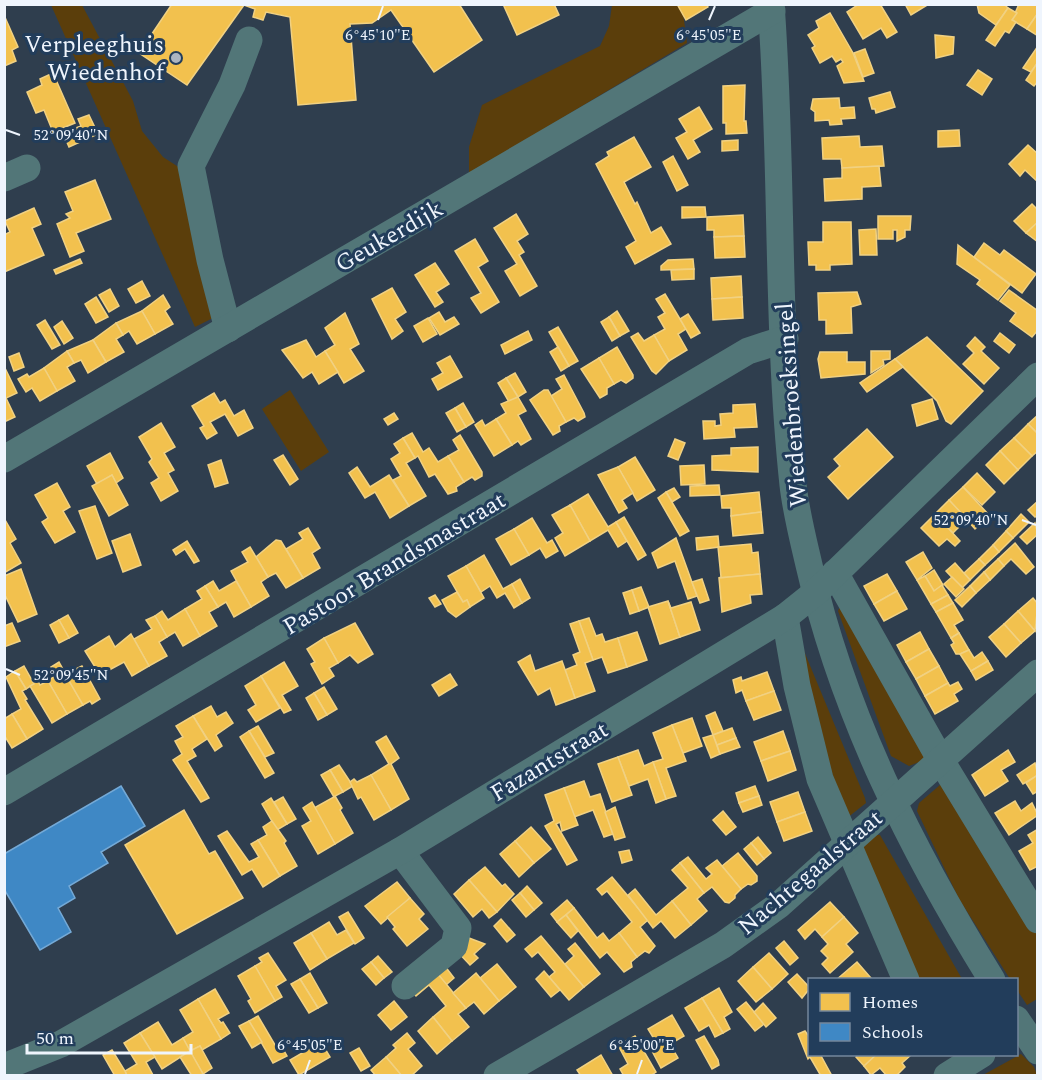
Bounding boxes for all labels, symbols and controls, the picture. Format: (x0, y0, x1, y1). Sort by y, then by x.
text: 6°45'10"E (345, 24, 411, 47)
text: 6°45'05"E (676, 24, 742, 47)
place label: Verpleeghuis Wiedenhof (24, 27, 166, 91)
marker: Verpleeghuis Wiedenhof (169, 51, 183, 65)
text: 52°09'40"N (34, 124, 109, 147)
street label: Geukerdijk (329, 191, 450, 282)
street label: Wiedenbroeksingel (767, 301, 817, 508)
street label: Pastoor Brandsmastraat (276, 483, 513, 645)
text: 52°09'40"N (934, 509, 1009, 532)
text: 52°09'45"N (34, 664, 109, 687)
street label: Fazantstraat (484, 712, 615, 811)
street label: Nachtegaalstraat (730, 801, 891, 944)
legend (808, 978, 1018, 1056)
text: Homes (862, 989, 918, 1016)
scale bar (27, 1017, 190, 1055)
text: Schools (862, 1019, 924, 1046)
text: 50 m (36, 1025, 74, 1052)
text: 6°45'05"E (277, 1034, 343, 1057)
text: 6°45'00"E (609, 1034, 675, 1057)

